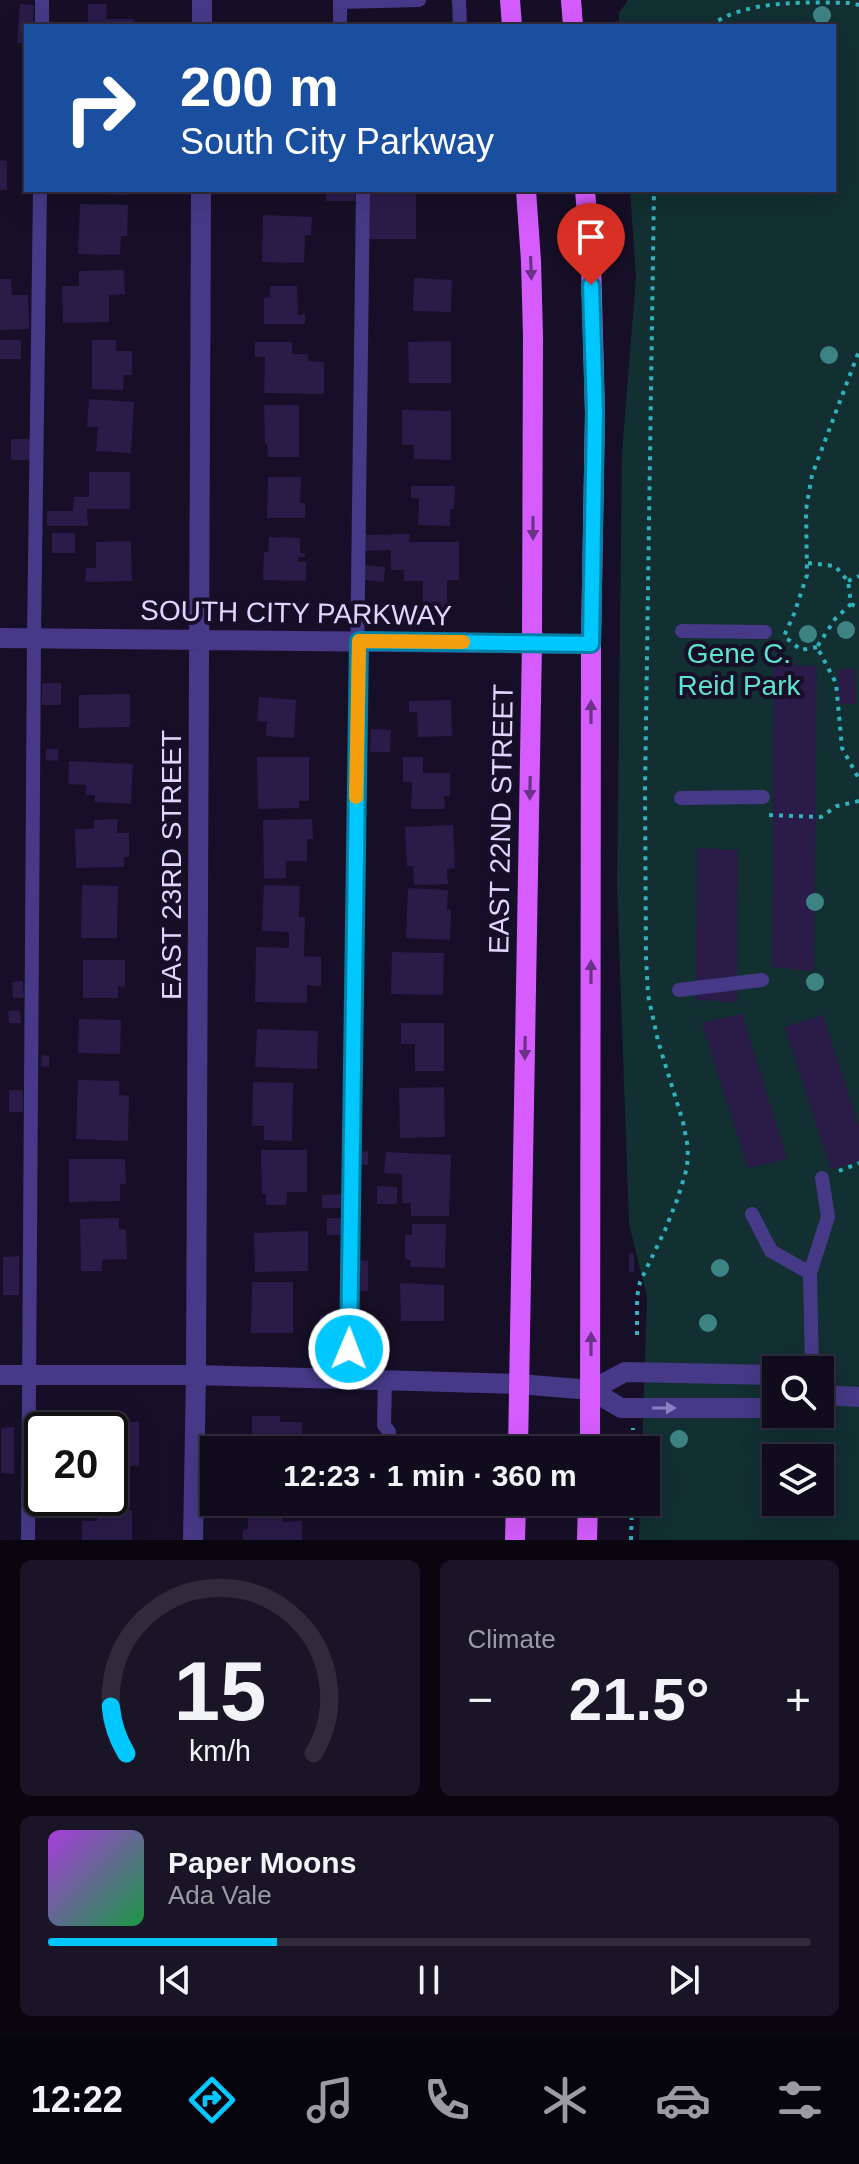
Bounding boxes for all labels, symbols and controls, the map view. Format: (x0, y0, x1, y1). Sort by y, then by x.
text: 200 m (180, 55, 339, 118)
icon: right (48, 56, 152, 160)
text: South City Parkway (180, 121, 494, 162)
pin (557, 203, 625, 285)
icon: arrive (569, 215, 613, 259)
one-way arrow (525, 256, 538, 281)
one-way arrow (527, 516, 539, 541)
street label: SOUTH CITY PARKWAY (140, 595, 452, 631)
park label: Gene C. Reid Park (678, 638, 801, 701)
street label: EAST 22ND STREET (483, 684, 519, 954)
one-way arrow (585, 699, 597, 724)
street label: EAST 23RD STREET (156, 730, 187, 1000)
one-way arrow (523, 776, 536, 801)
one-way arrow (585, 959, 597, 984)
one-way arrow (519, 1036, 531, 1061)
position arrow (307, 1307, 391, 1391)
one-way arrow (585, 1331, 597, 1356)
map controls (762, 1356, 834, 1516)
button: search (762, 1356, 834, 1428)
one-way arrow (652, 1402, 677, 1414)
speed limit sign: 20 (24, 1412, 128, 1516)
button: layers (762, 1444, 834, 1516)
text: 12:23 · 1 min · 360 m (283, 1459, 577, 1492)
text: Climate (468, 1624, 556, 1654)
text: 15 (173, 1645, 266, 1738)
text: 21.5° (569, 1666, 710, 1733)
text: − (468, 1675, 493, 1724)
text: + (785, 1675, 811, 1724)
text: km/h (189, 1735, 251, 1767)
text: Paper Moons (168, 1846, 356, 1879)
text: Ada Vale (168, 1880, 272, 1910)
icon: previous (153, 1958, 197, 2002)
icon: pause (407, 1958, 451, 2002)
icon: next (662, 1958, 706, 2002)
icon: directions (184, 2072, 240, 2128)
icon: music (302, 2072, 358, 2128)
icon: phone (419, 2072, 475, 2128)
icon: climate (537, 2072, 593, 2128)
icon: car (655, 2072, 711, 2128)
icon: filters (772, 2072, 828, 2128)
text: 12:22 (31, 2079, 123, 2120)

